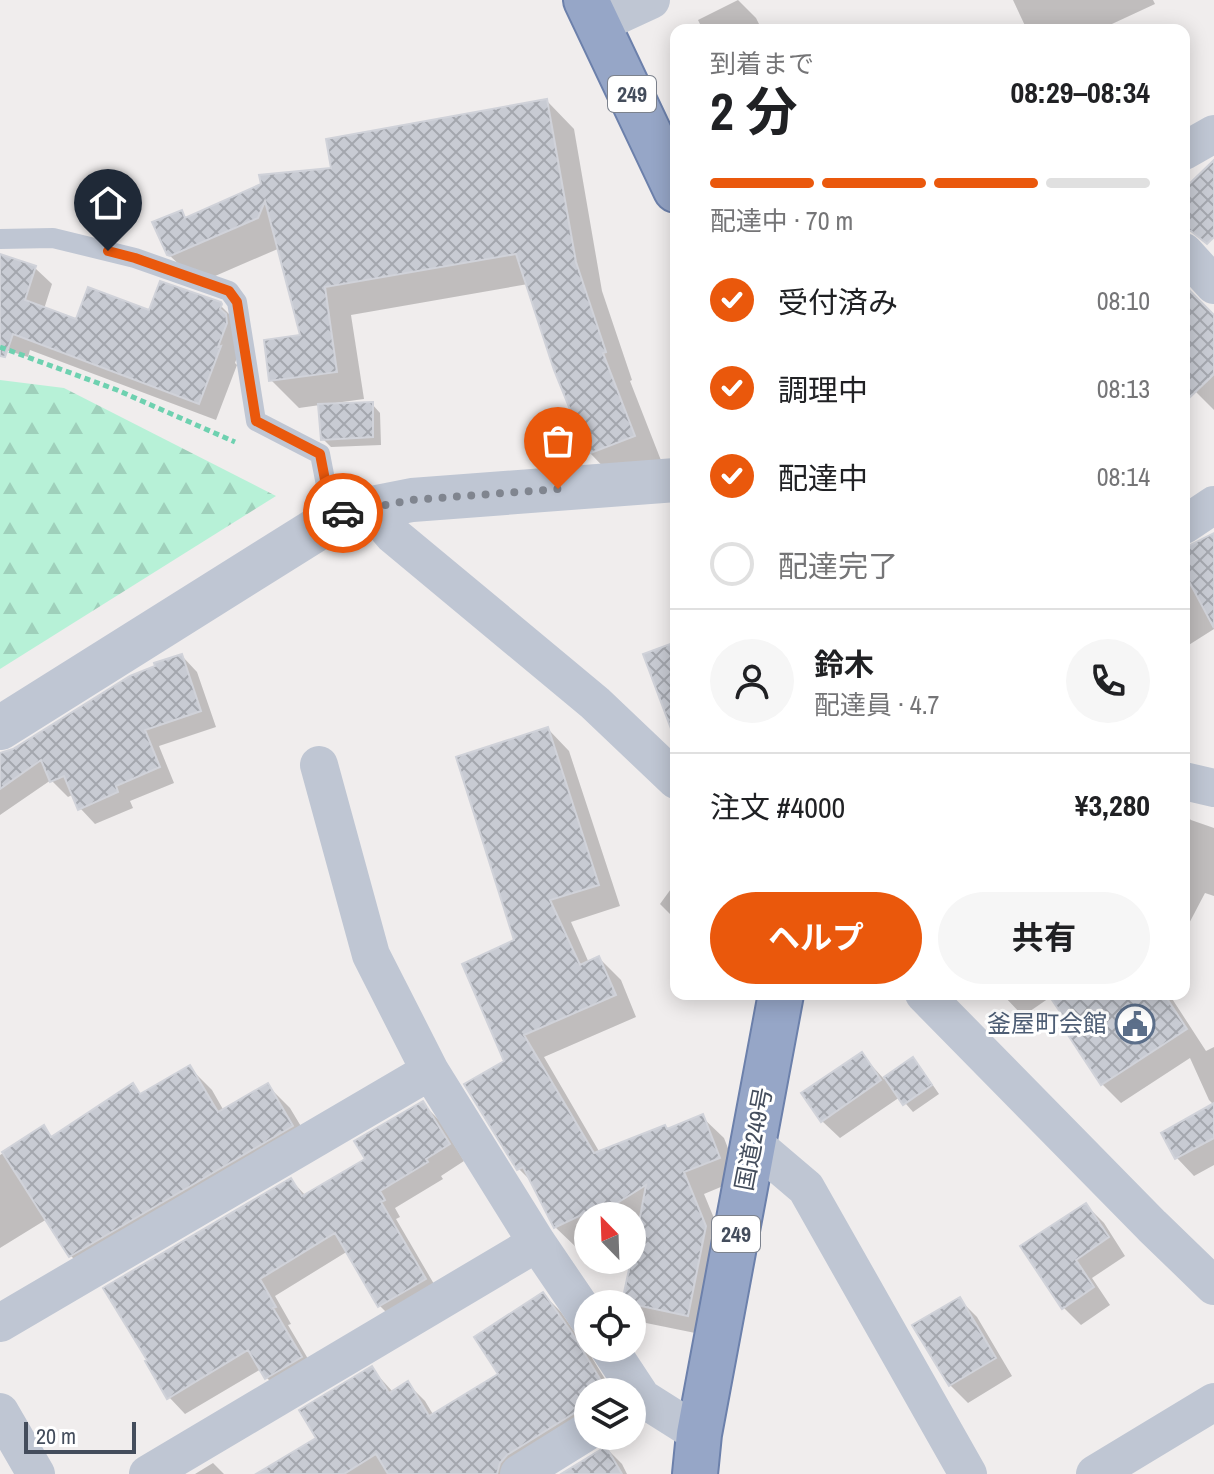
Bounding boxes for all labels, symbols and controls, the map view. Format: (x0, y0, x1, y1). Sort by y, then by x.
text: 到着まで (710, 46, 814, 81)
text: 08:29–08:34 (1011, 72, 1150, 112)
road number: 249 (608, 76, 656, 112)
text: 2 分 (710, 76, 798, 146)
pin (74, 169, 142, 251)
icon: home (86, 181, 130, 225)
text: 配達中 · 70 m (710, 203, 853, 238)
icon: check (710, 278, 754, 322)
text: 受付済み (778, 282, 898, 322)
text: 08:10 (1097, 283, 1150, 318)
icon: check (710, 366, 754, 410)
text: 調理中 (778, 370, 868, 410)
text: 08:13 (1097, 371, 1150, 406)
pin (524, 407, 592, 489)
icon: bag (536, 419, 580, 463)
icon: check (710, 454, 754, 498)
text: 配達中 (778, 458, 868, 498)
text: 08:14 (1097, 459, 1150, 494)
courier (303, 473, 383, 553)
icon: car (321, 491, 365, 535)
text: 配達完了 (778, 546, 898, 586)
button: person (710, 639, 794, 723)
button: phone (1066, 639, 1150, 723)
text: 鈴木 (814, 644, 874, 684)
text: 配達員 · 4.7 (814, 687, 939, 722)
text: ¥3,280 (1075, 785, 1150, 825)
text: 注文 #4000 (710, 787, 845, 827)
button: ヘルプ (710, 892, 922, 984)
button: 共有 (938, 892, 1150, 984)
public building icon: 釜屋町会館 (1114, 1003, 1156, 1045)
place label: 釜屋町会館 (987, 1007, 1107, 1039)
street label: 国道249号 (727, 1084, 779, 1193)
north arrow (574, 1202, 646, 1274)
map controls (574, 1202, 646, 1450)
road number: 249 (712, 1216, 760, 1252)
button: locate (574, 1290, 646, 1362)
button: layers (574, 1378, 646, 1450)
scale bar (24, 1418, 136, 1454)
text: 20 m (36, 1421, 76, 1451)

